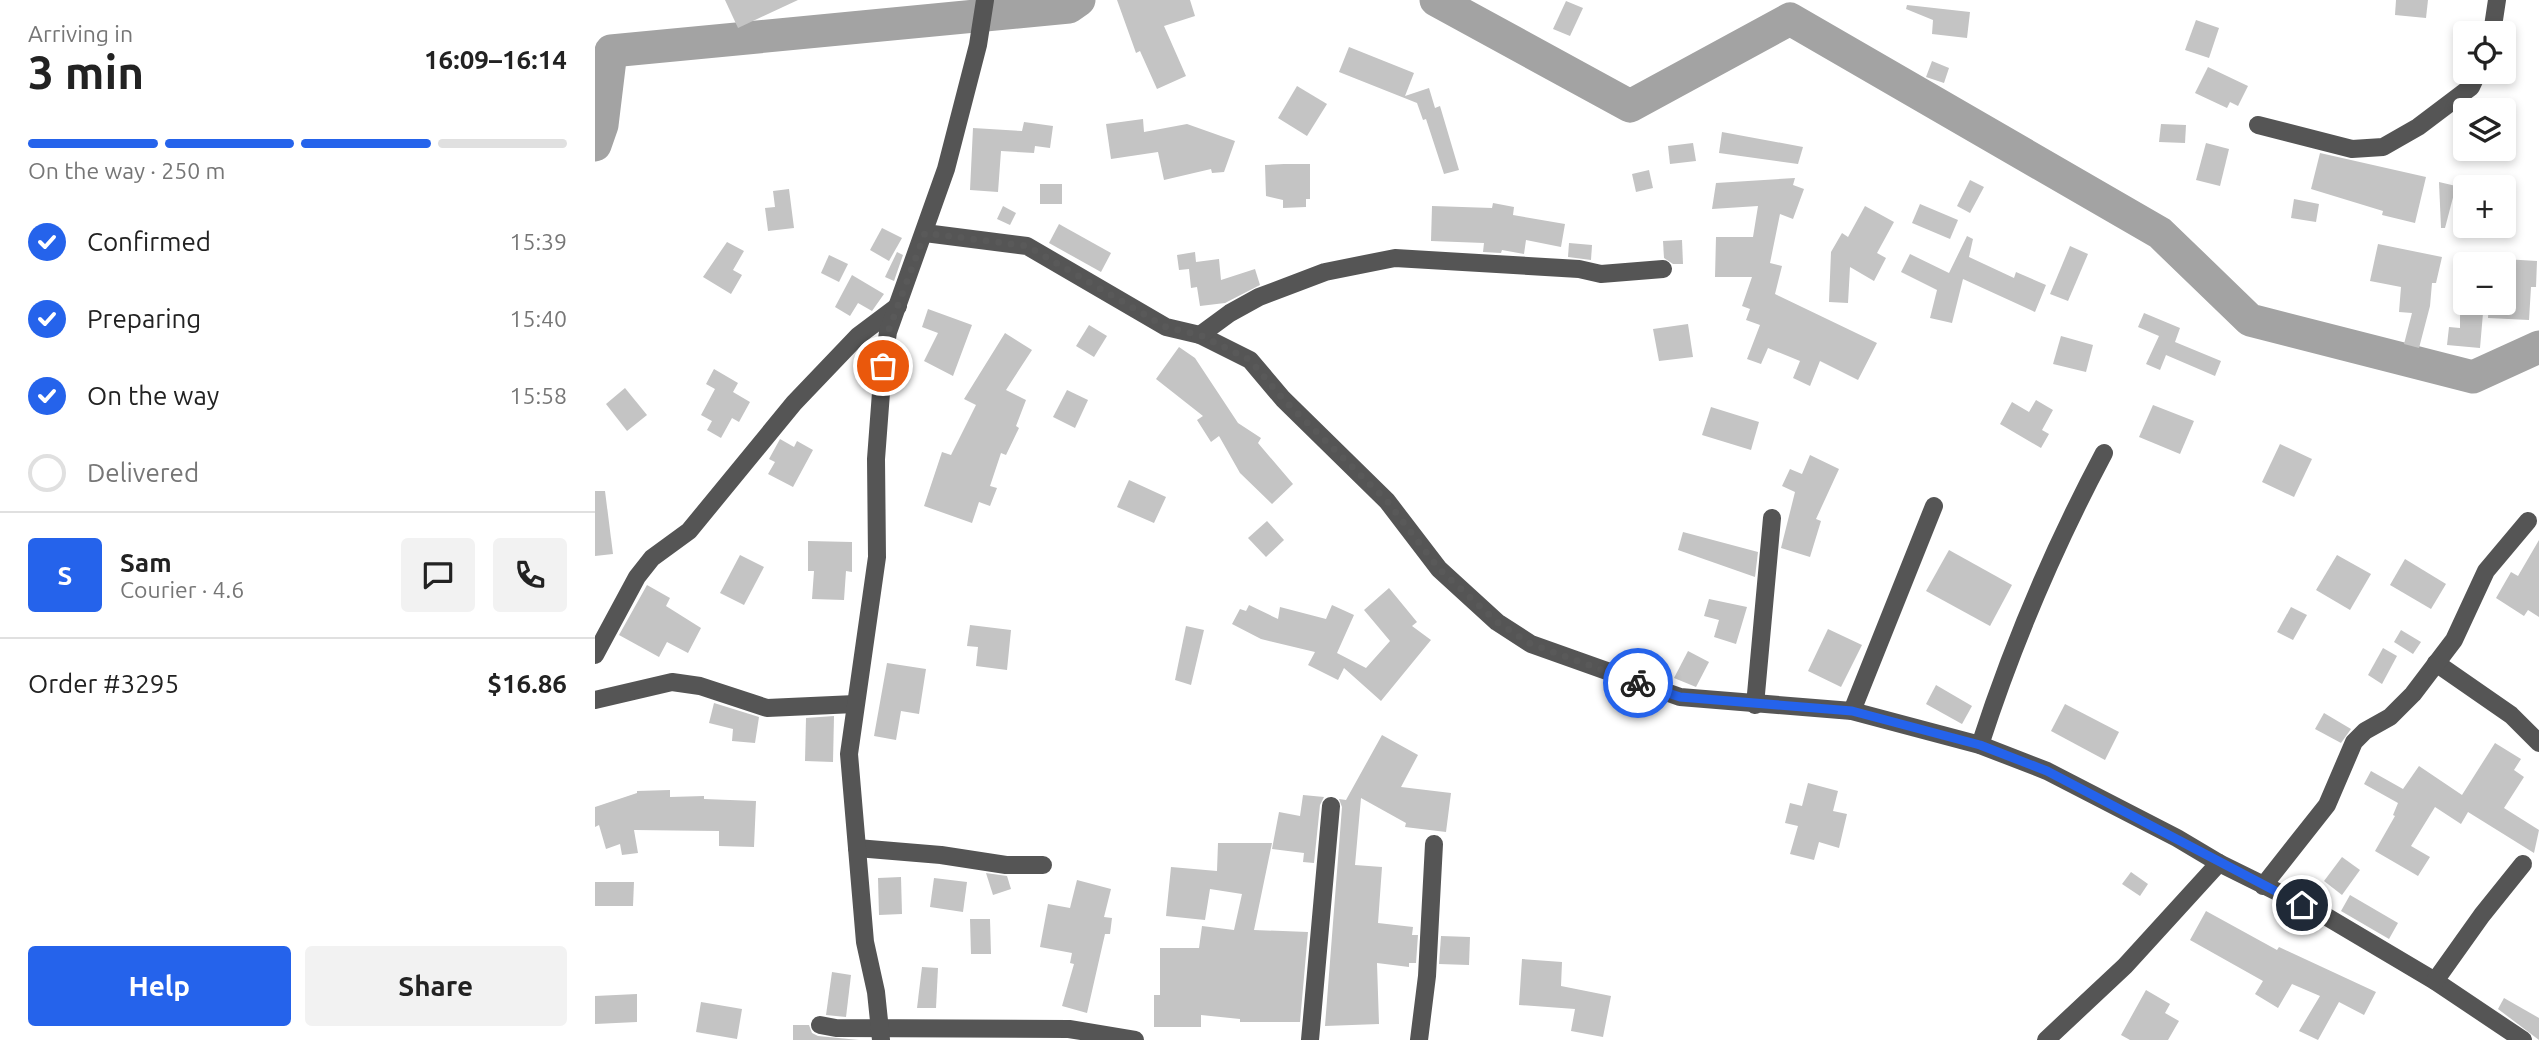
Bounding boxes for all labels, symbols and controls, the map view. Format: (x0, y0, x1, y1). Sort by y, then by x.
text: Arriving in (28, 21, 133, 46)
map controls (2453, 21, 2516, 315)
button: locate (2453, 21, 2516, 84)
text: 16:09–16:14 (424, 45, 567, 74)
text: 3 min (28, 46, 144, 98)
button: layers (2453, 98, 2516, 161)
text: On the way · 250 m (28, 158, 225, 183)
button: + (2453, 175, 2516, 238)
icon: check (28, 223, 66, 261)
text: Confirmed (87, 227, 211, 256)
text: 15:39 (509, 229, 567, 254)
button: − (2453, 252, 2516, 315)
icon: check (28, 300, 66, 338)
text: Preparing (87, 304, 201, 333)
text: 15:40 (509, 306, 567, 331)
pin (853, 336, 913, 396)
icon: bag (864, 347, 902, 385)
icon: check (28, 377, 66, 415)
text: On the way (87, 381, 219, 410)
text: 15:58 (509, 383, 567, 408)
text: Delivered (87, 458, 199, 487)
button: chat (401, 538, 475, 612)
button: phone (493, 538, 567, 612)
text: Sam (120, 548, 172, 577)
text: S (58, 561, 72, 590)
text: Courier · 4.6 (120, 577, 244, 602)
courier (1603, 648, 1673, 718)
icon: bike (1619, 664, 1657, 702)
text: Order #3295 (28, 669, 179, 698)
text: $16.86 (487, 669, 567, 698)
pin (2272, 875, 2332, 935)
icon: home (2283, 886, 2321, 924)
button: Help (28, 946, 291, 1026)
button: Share (305, 946, 567, 1026)

